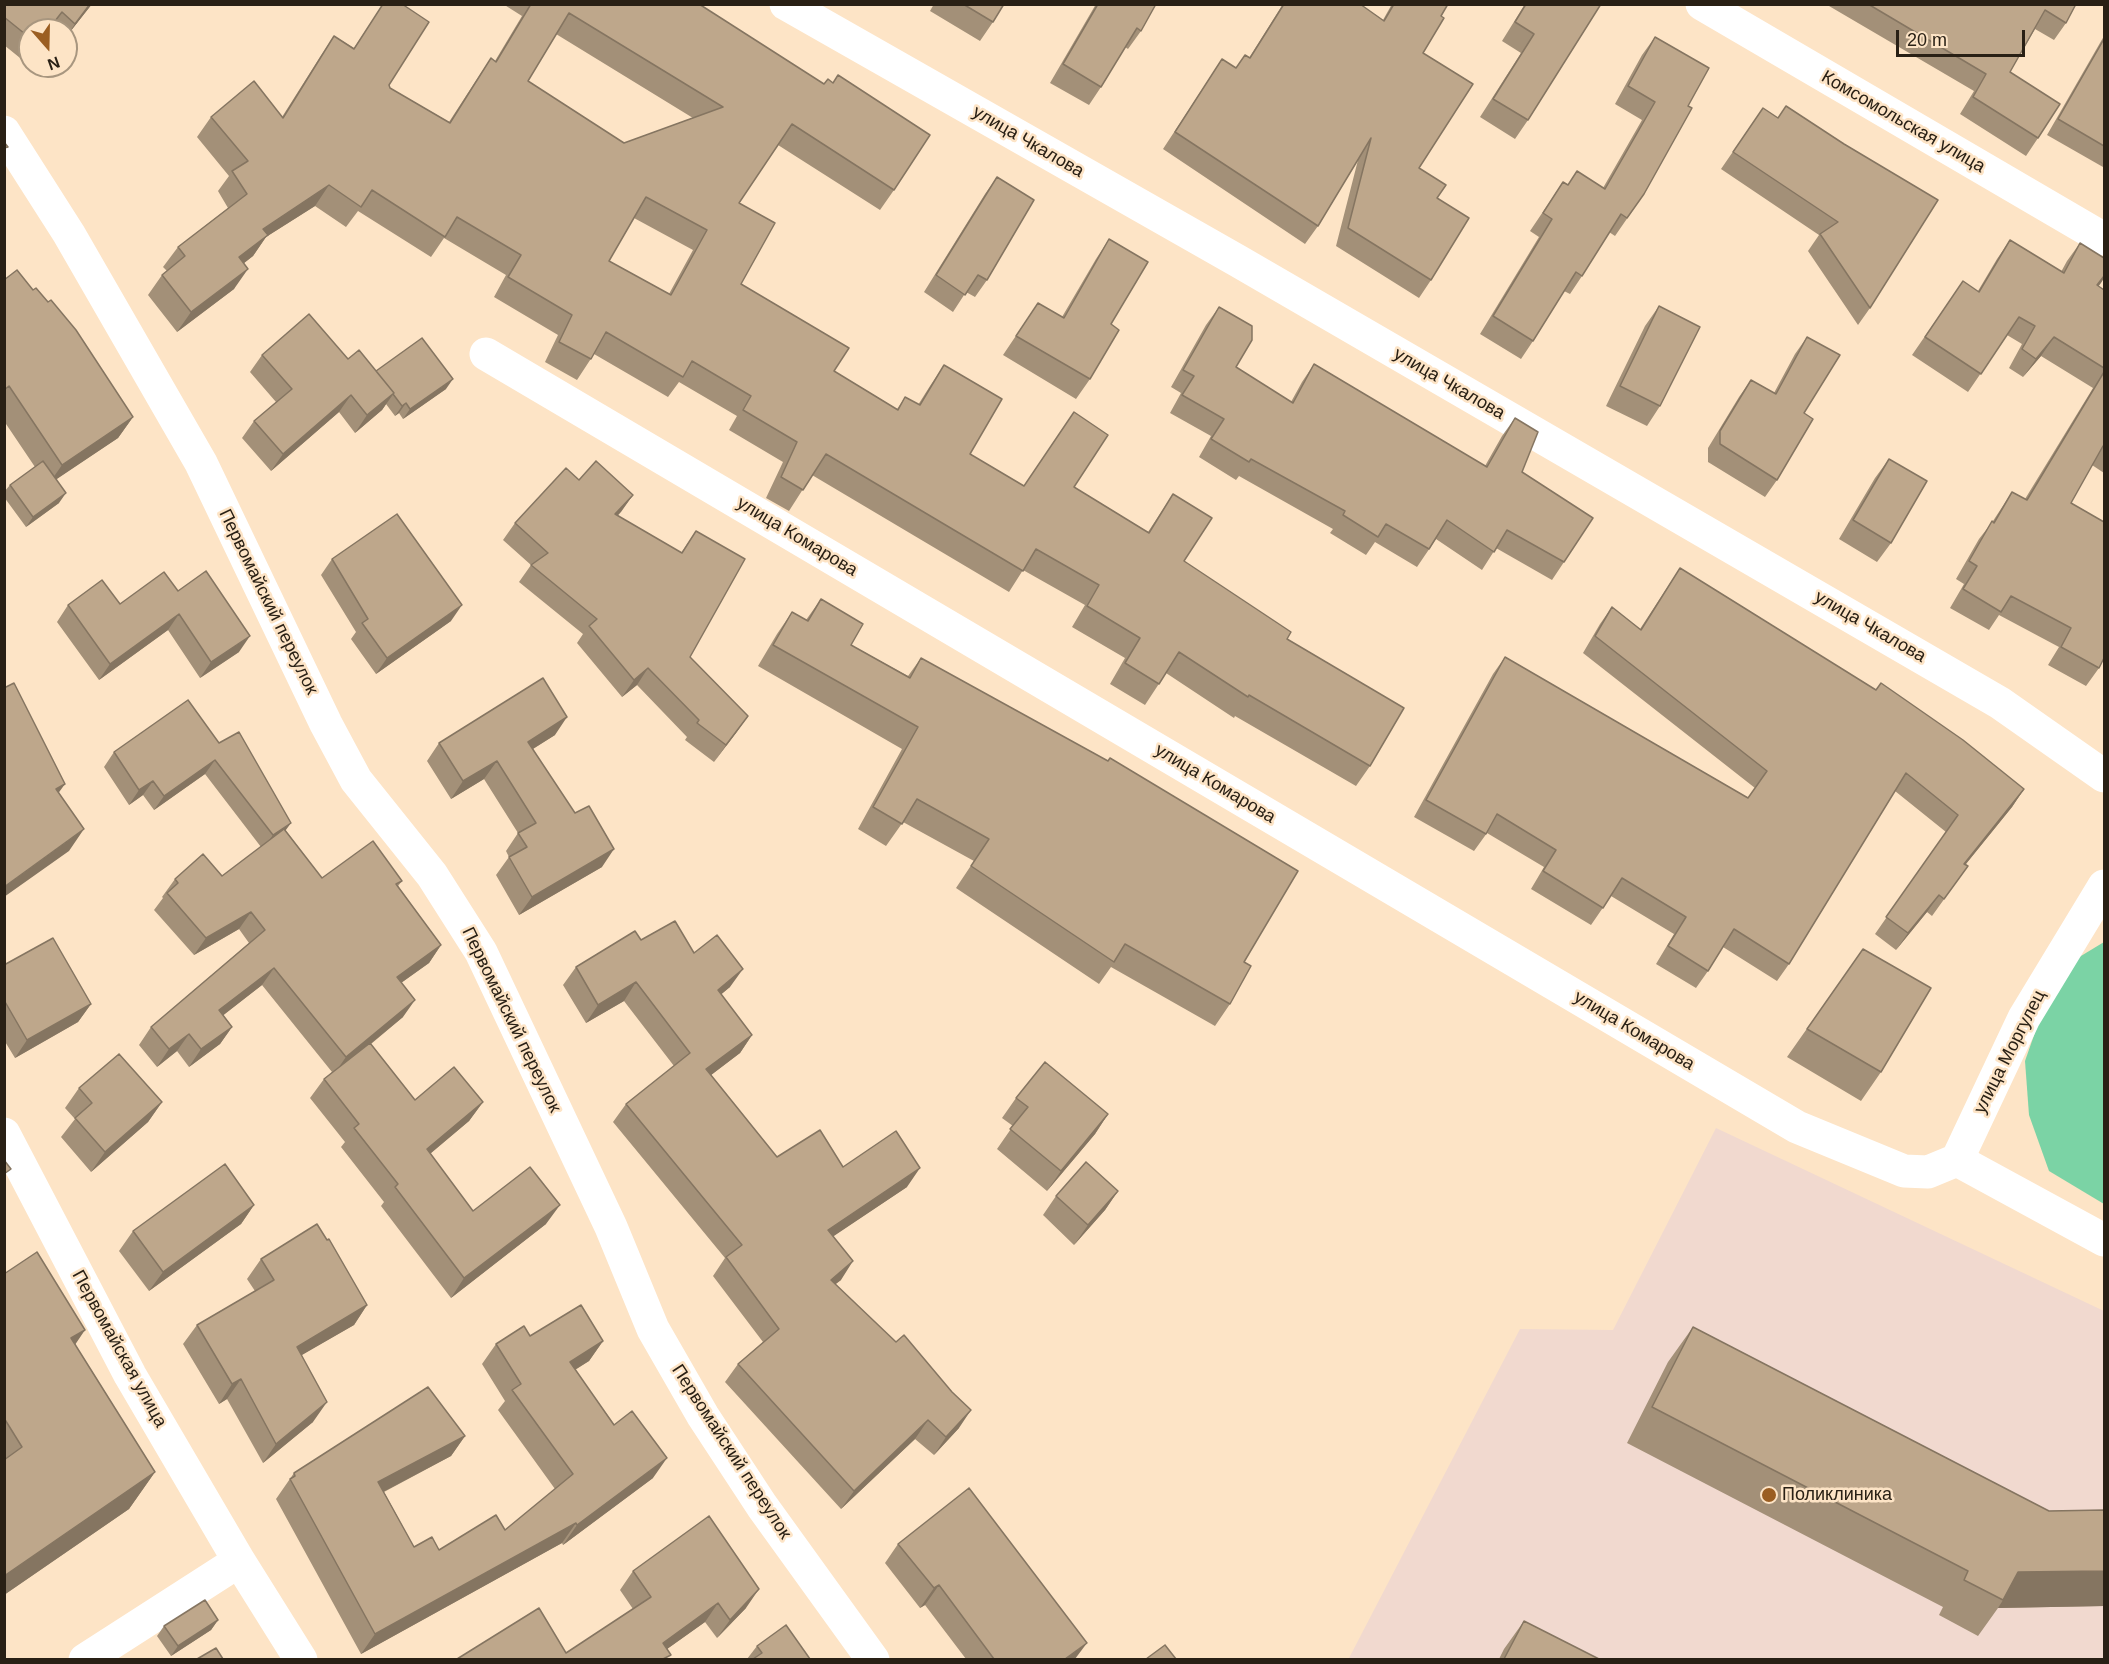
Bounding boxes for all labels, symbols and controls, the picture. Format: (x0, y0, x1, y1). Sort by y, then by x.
north arrow (18, 18, 78, 78)
scale bar (1899, 18, 2028, 56)
text: 20 m (1907, 30, 1947, 50)
text: N (45, 54, 62, 73)
street label: Комсомольская улица (1817, 66, 1989, 178)
street label: улица Чкалова (969, 101, 1087, 183)
street label: улица Чкалова (1390, 343, 1508, 425)
street label: улица Комарова (733, 493, 861, 581)
street label: Первомайский переулок (214, 506, 322, 698)
street label: улица Чкалова (1811, 586, 1929, 668)
street label: улица Комарова (1151, 740, 1279, 828)
street label: Первомайский переулок (457, 924, 565, 1116)
street label: улица Комарова (1570, 987, 1698, 1075)
street label: улица Моргулец (1970, 987, 2050, 1117)
street label: Первомайская улица (67, 1267, 171, 1431)
street label: Первомайский переулок (667, 1361, 795, 1543)
place label: Поликлиника (1782, 1484, 1892, 1506)
marker: Поликлиника (1760, 1486, 1778, 1504)

